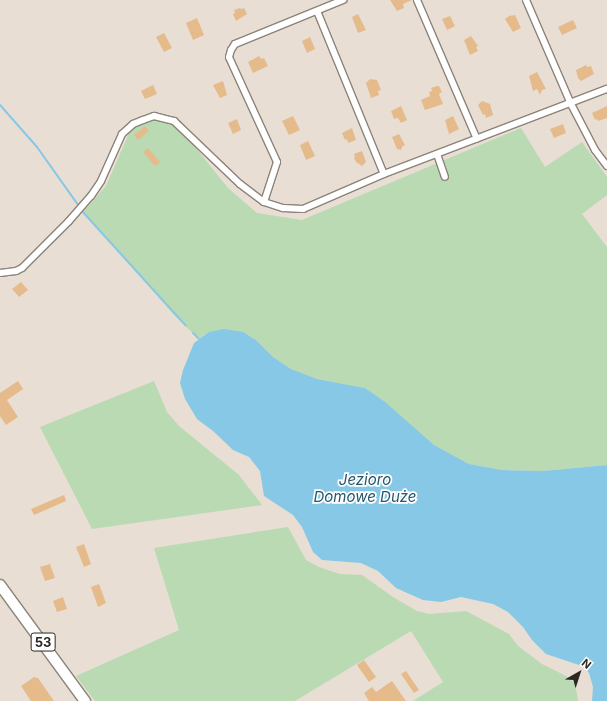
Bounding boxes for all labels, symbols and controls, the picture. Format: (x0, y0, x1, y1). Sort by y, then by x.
water label: Jezioro Domowe Duże (314, 470, 416, 505)
road number: 53 (30, 631, 56, 653)
north arrow (559, 653, 599, 693)
text: N (579, 656, 594, 672)

